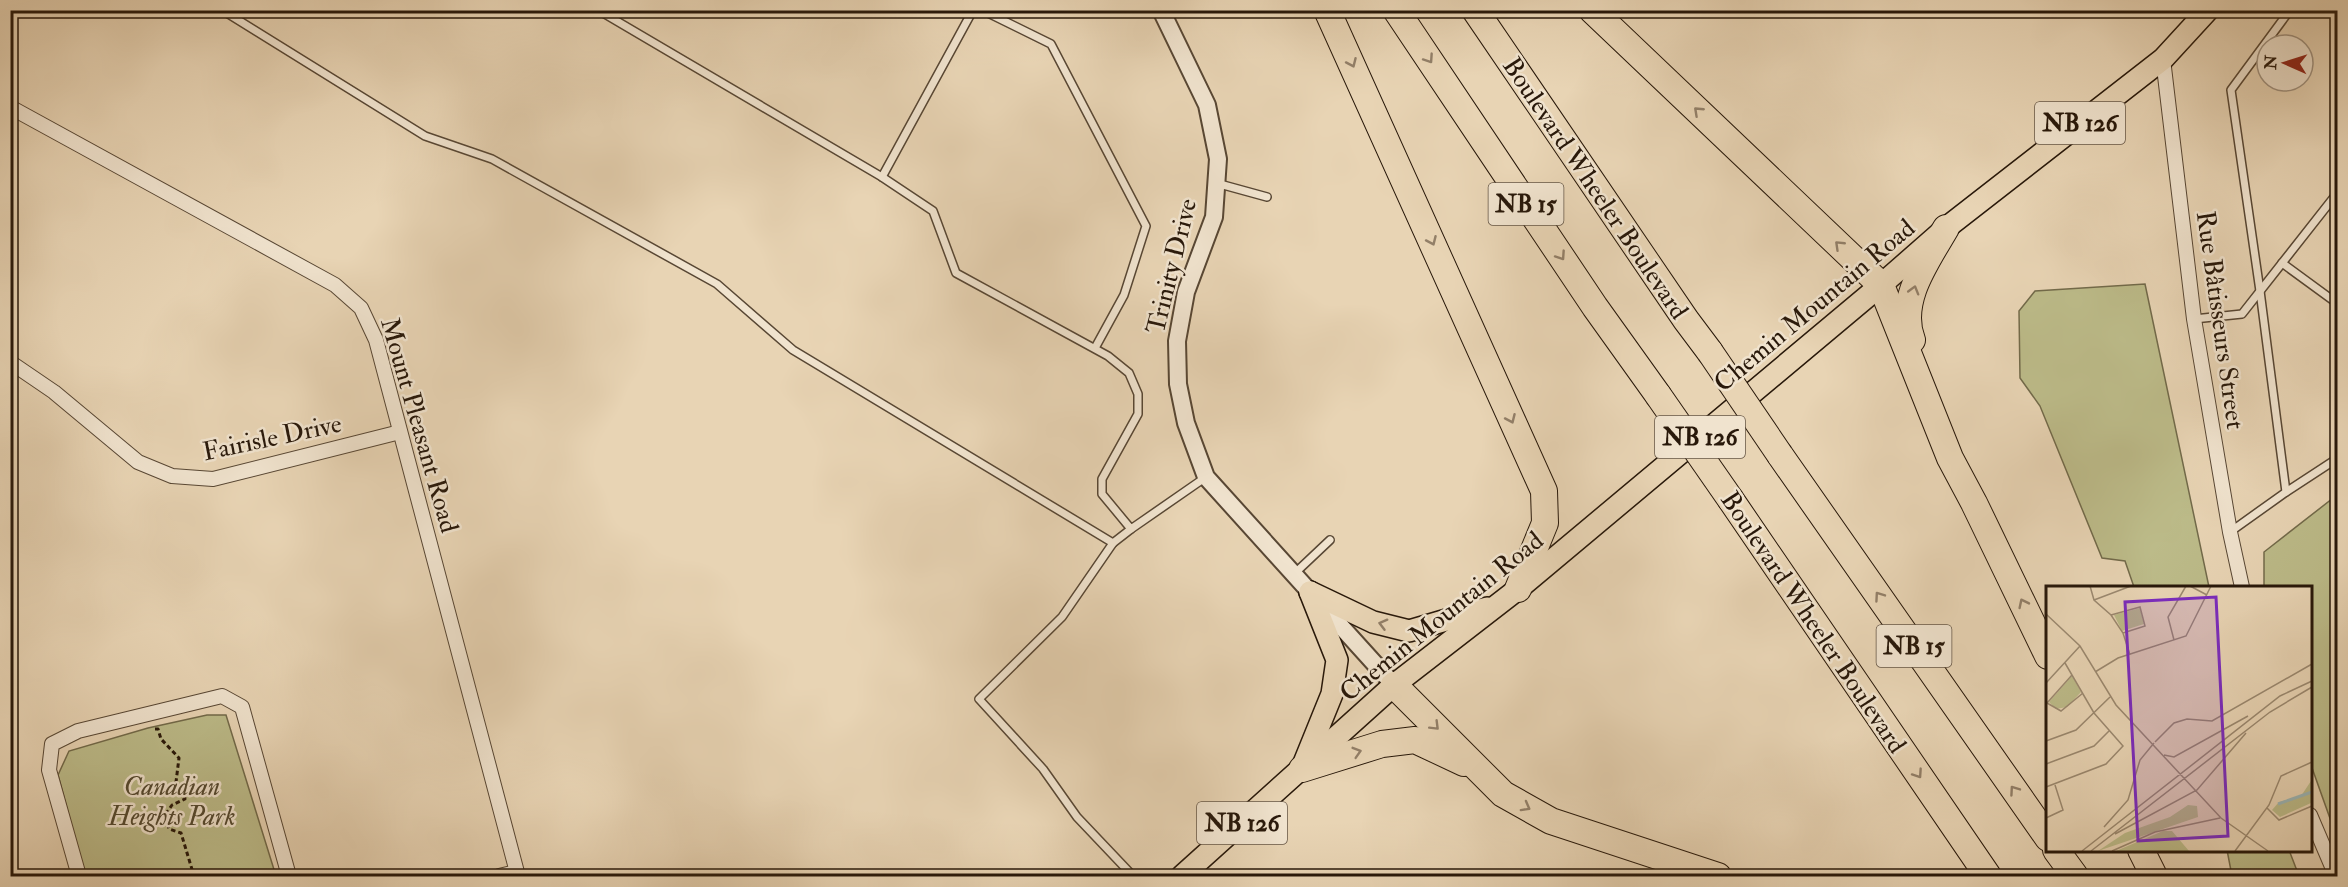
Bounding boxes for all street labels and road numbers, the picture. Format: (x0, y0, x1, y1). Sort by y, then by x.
street label: Boulevard Wheeler Boulevard (1495, 51, 1695, 326)
road number: NB 126 (2035, 102, 2125, 144)
road number: NB 15 (1488, 183, 1564, 225)
street label: Trinity Drive (1140, 195, 1204, 337)
street label: Rue Bâtisseurs Street (2189, 209, 2251, 431)
street label: Chemin Mountain Road (1708, 212, 1922, 399)
street label: Mount Pleasant Road (373, 314, 465, 537)
street label: Fairisle Drive (200, 408, 345, 468)
road number: NB 126 (1655, 416, 1745, 458)
street label: Boulevard Wheeler Boulevard (1713, 485, 1913, 760)
street label: Chemin Mountain Road (1333, 525, 1550, 709)
road number: NB 15 (1876, 625, 1952, 667)
road number: NB 126 (1197, 802, 1287, 844)

